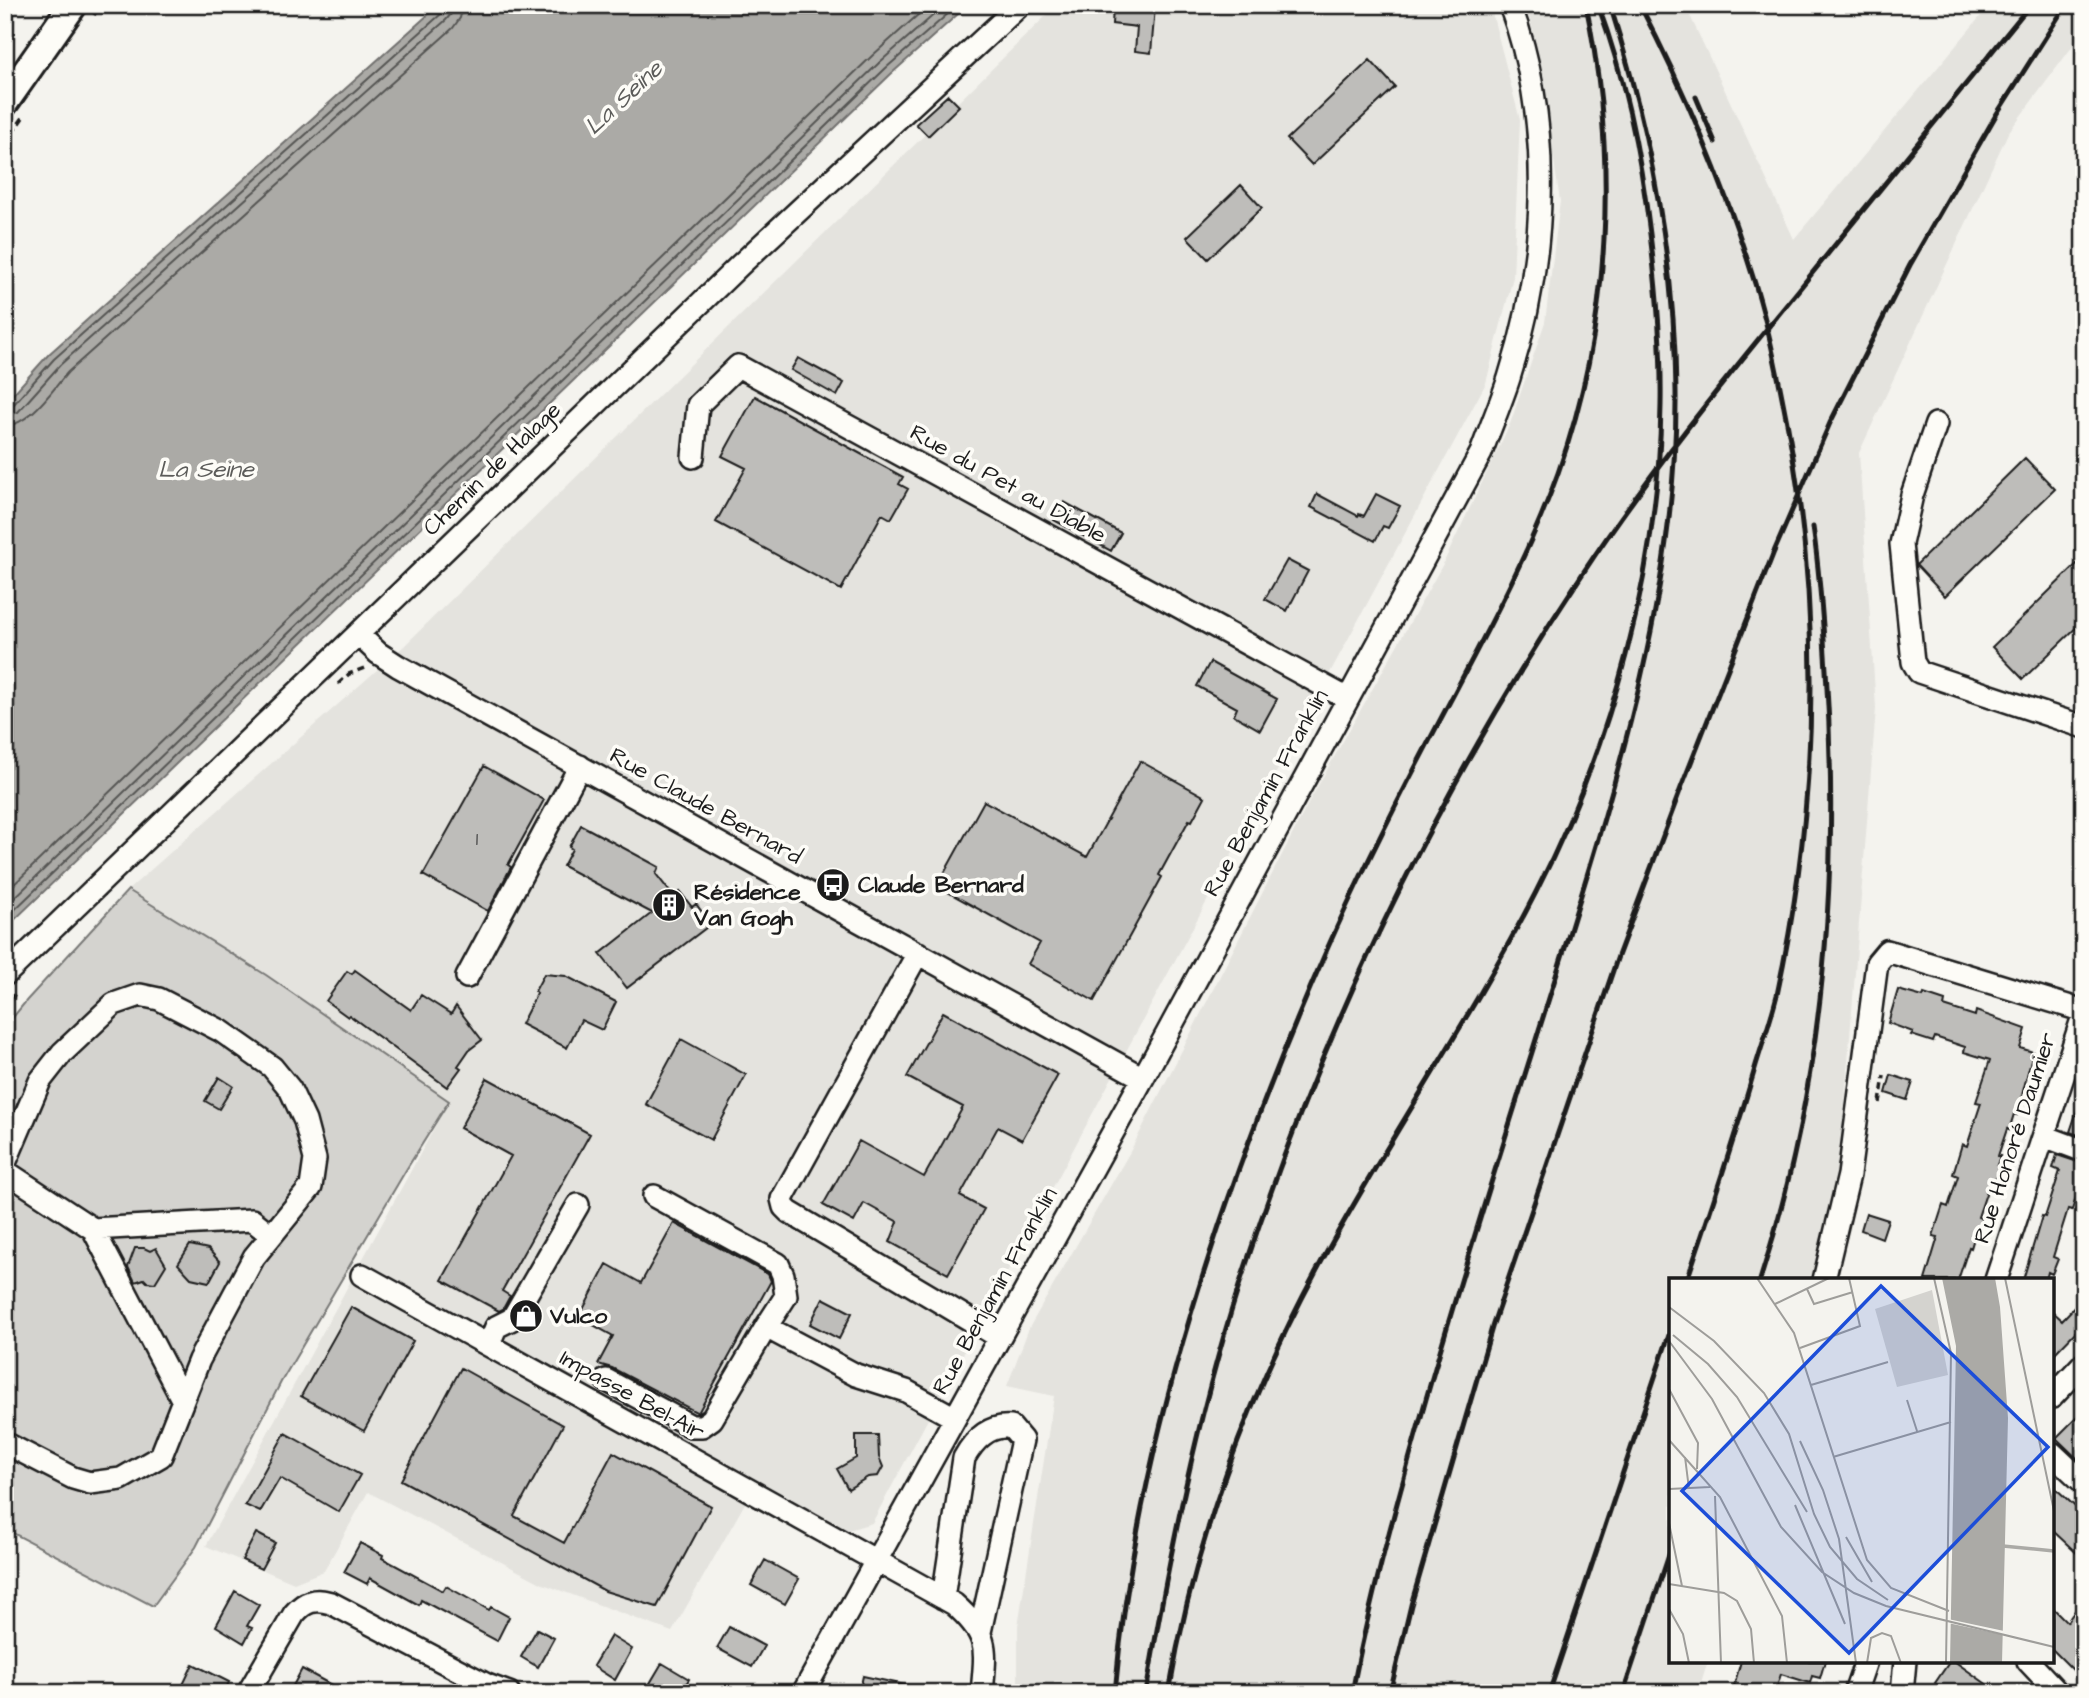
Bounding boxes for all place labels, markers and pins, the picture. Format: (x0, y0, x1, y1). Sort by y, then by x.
bus stop icon: Claude Bernard (814, 866, 852, 904)
place label: Claude Bernard (858, 869, 1024, 901)
place label: Résidence Van Gogh (693, 876, 801, 935)
building icon: Résidence Van Gogh (650, 886, 688, 924)
shop icon: Vulco (507, 1297, 545, 1335)
place label: Vulco (549, 1300, 607, 1332)

